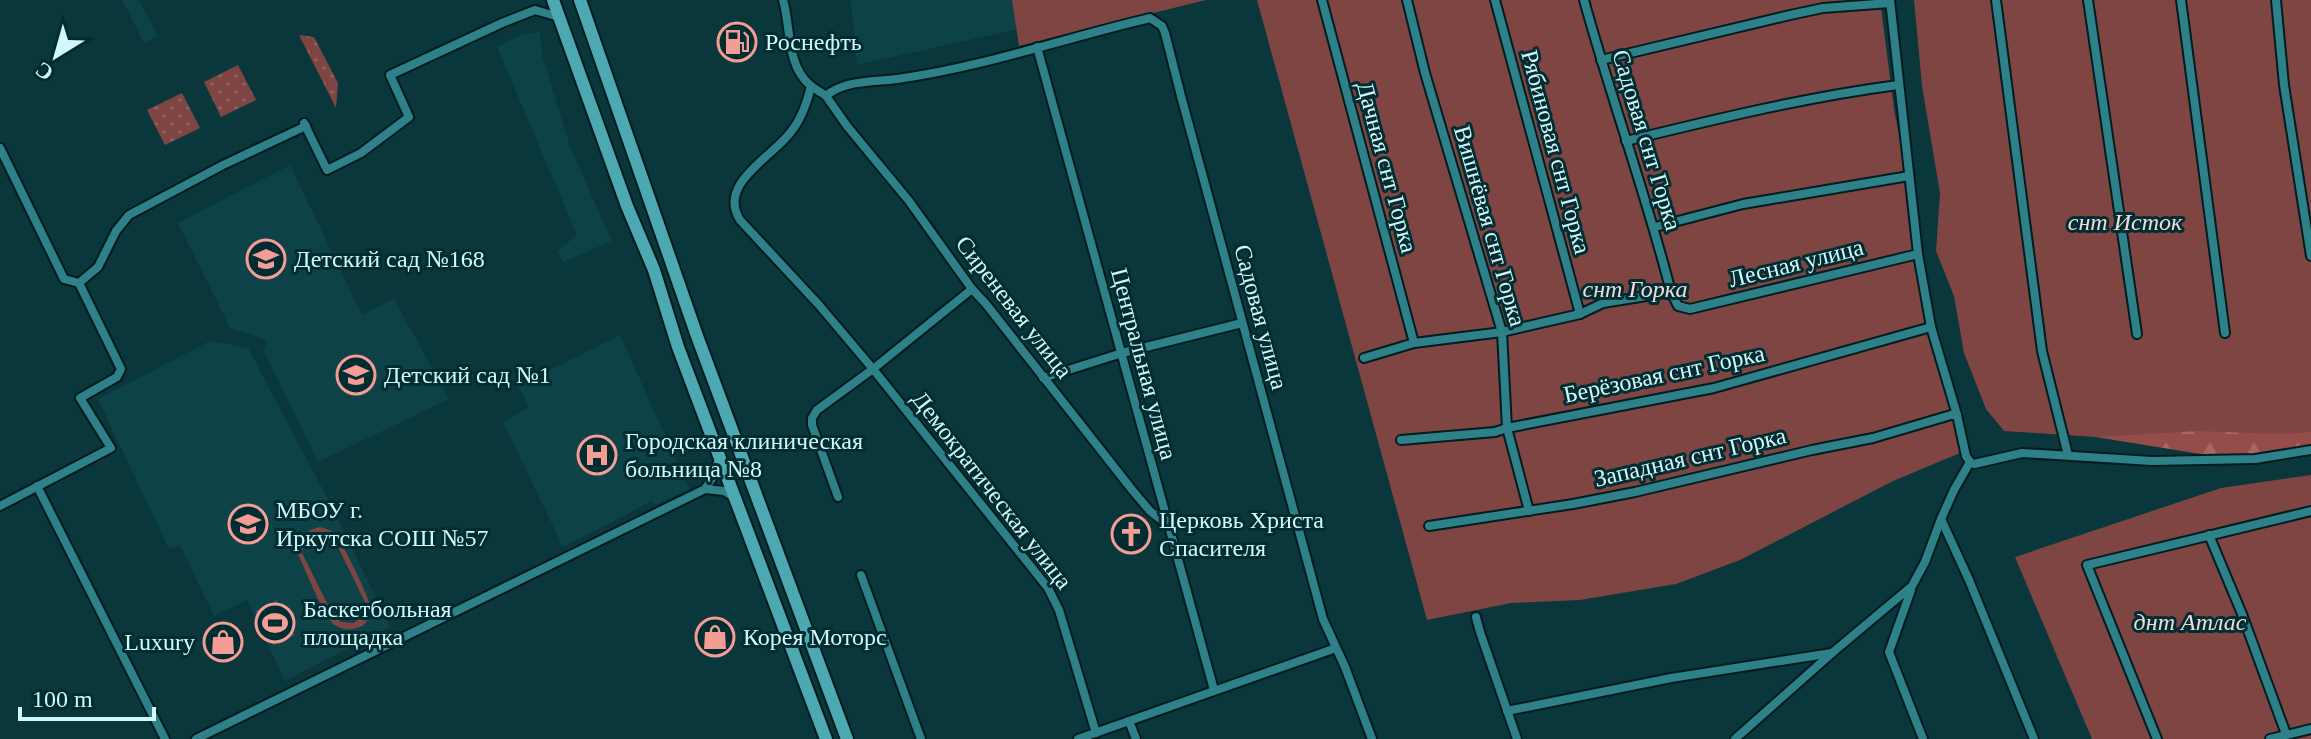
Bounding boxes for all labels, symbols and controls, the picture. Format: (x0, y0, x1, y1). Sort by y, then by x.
north arrow (16, 16, 96, 96)
fuel station icon: Роснефть (716, 21, 758, 63)
place label: Роснефть (765, 29, 862, 55)
street label: Рябиновая снт Горка (1516, 47, 1596, 257)
street label: Садовая снт Горка (1607, 47, 1687, 234)
text: С (30, 57, 58, 86)
street label: Дачная снт Горка (1352, 78, 1422, 256)
street label: Вишнёвая снт Горка (1449, 123, 1531, 330)
park label: снт Исток (2068, 209, 2183, 235)
street label: Сиреневая улица (951, 231, 1078, 383)
street label: Лесная улица (1726, 234, 1866, 292)
school or university icon: Детский сад №168 (245, 238, 287, 280)
street label: Садовая улица (1229, 242, 1293, 393)
place label: Детский сад №168 (294, 246, 485, 272)
street label: Центральная улица (1106, 265, 1182, 463)
park label: снт Горка (1583, 276, 1687, 302)
street label: Берёзовая снт Горка (1561, 340, 1767, 408)
school or university icon: Детский сад №1 (335, 354, 377, 396)
place label: Детский сад №1 (384, 362, 551, 388)
street label: Демократическая улица (907, 386, 1077, 594)
street label: Западная снт Горка (1591, 422, 1789, 492)
place label: Городская клиническая больница №8 (625, 428, 863, 482)
hospital icon: Городская клиническая больница №8 (576, 434, 618, 476)
place label: МБОУ г. Иркутска СОШ №57 (276, 497, 488, 551)
school or university icon: МБОУ г. Иркутска СОШ №57 (227, 503, 269, 545)
place label: Церковь Христа Спасителя (1159, 507, 1324, 561)
church icon: Церковь Христа Спасителя (1110, 513, 1152, 555)
place label: Баскетбольная площадка (303, 596, 452, 650)
sports icon: Баскетбольная площадка (254, 602, 296, 644)
park label: днт Атлас (2134, 609, 2247, 635)
shop icon: Корея Моторс (694, 616, 736, 658)
shop icon: Luxury (202, 621, 244, 663)
place label: Корея Моторс (743, 624, 887, 650)
place label: Luxury (124, 629, 195, 655)
scale bar (20, 671, 154, 721)
text: 100 m (32, 686, 93, 712)

